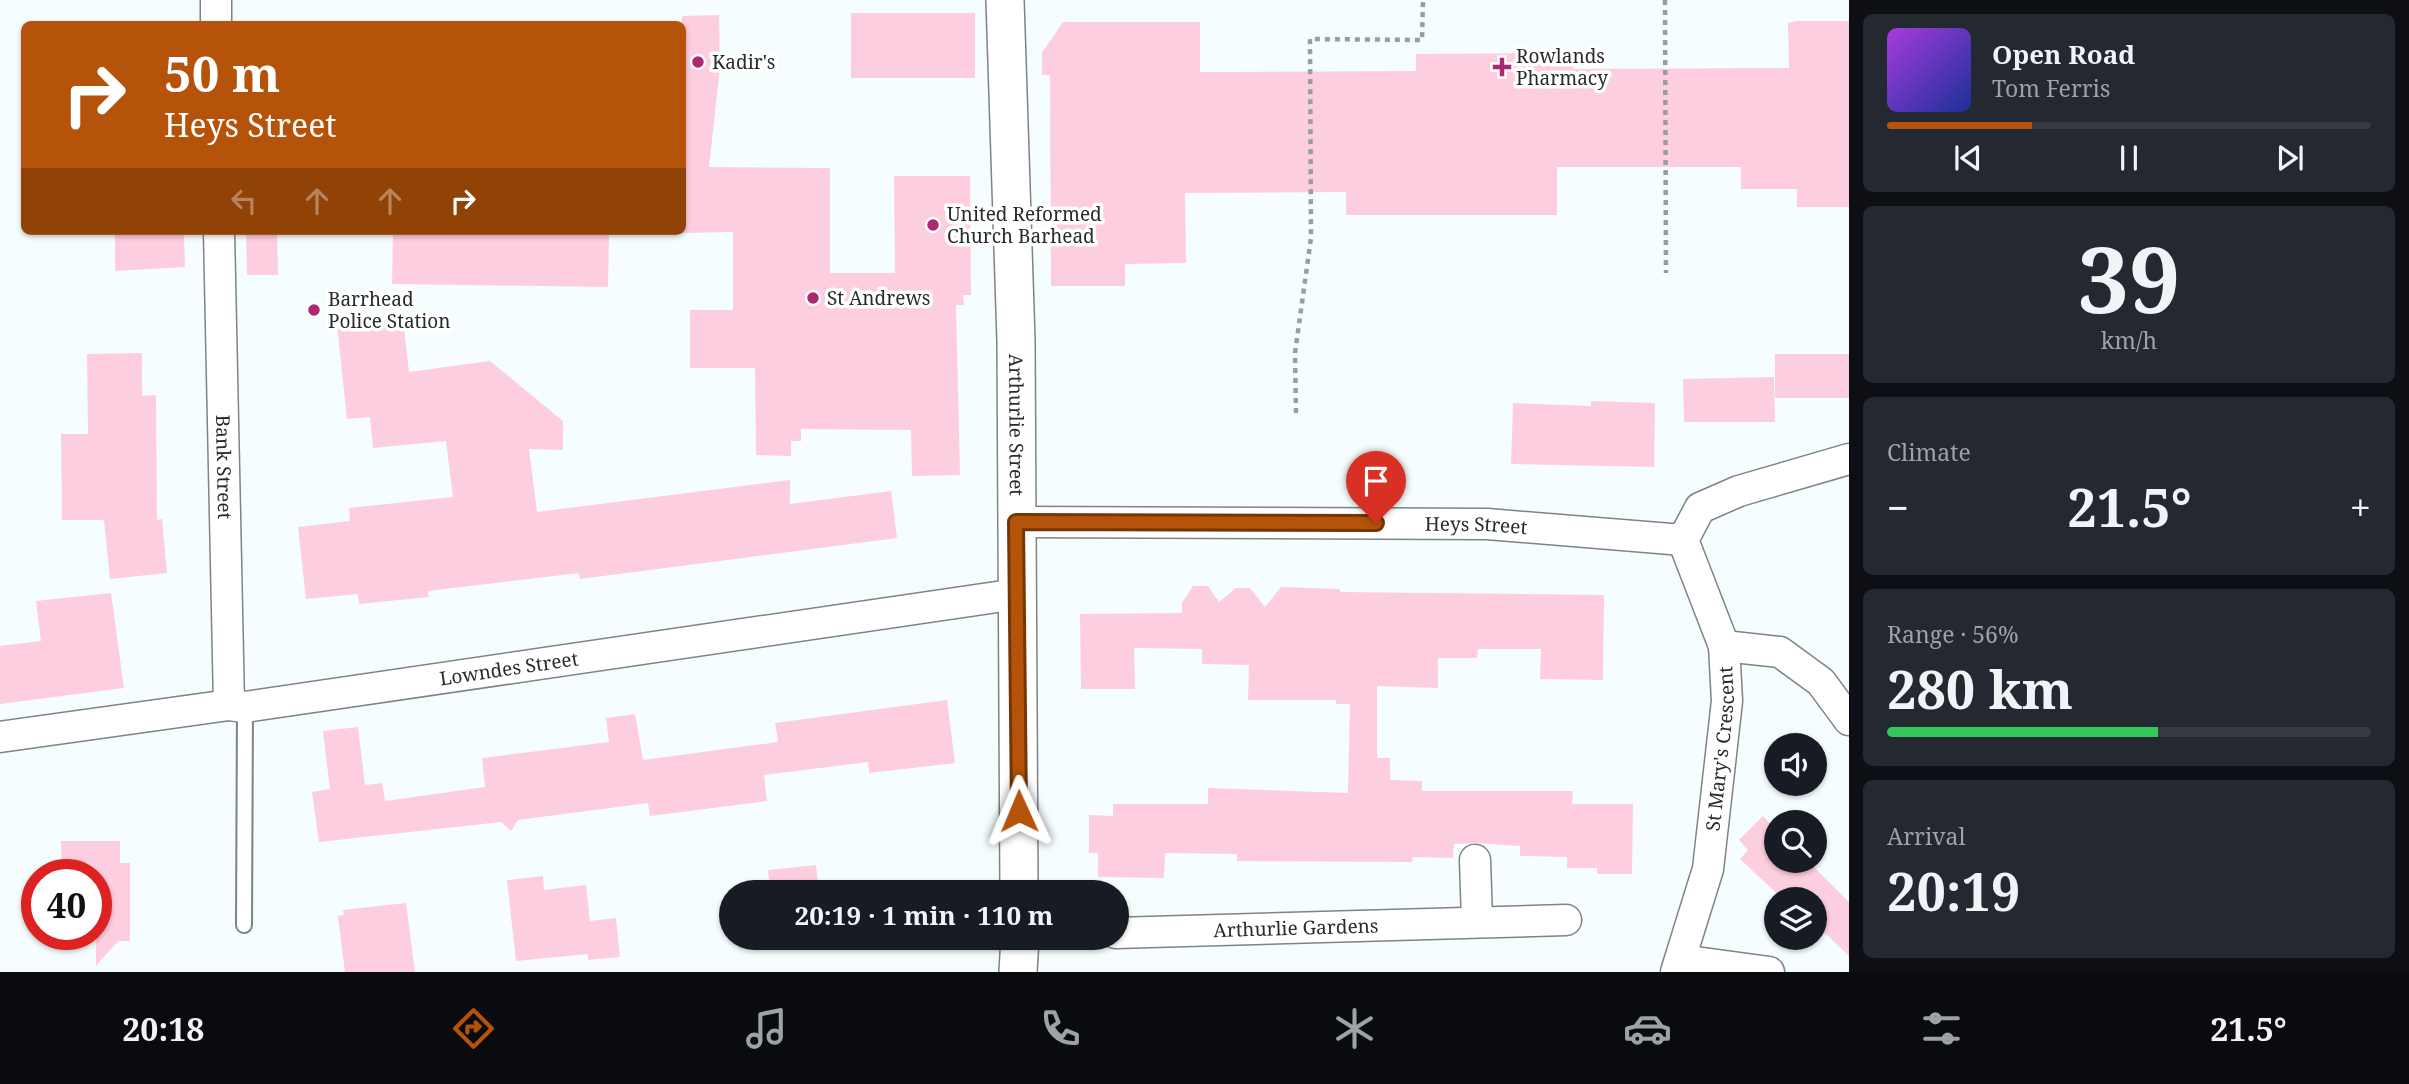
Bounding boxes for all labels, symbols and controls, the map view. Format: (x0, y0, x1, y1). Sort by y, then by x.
text: Open Road (1992, 36, 2135, 72)
text: 50 m (164, 40, 280, 106)
place label: Rowlands Pharmacy (1516, 43, 1608, 91)
icon: right (49, 49, 140, 140)
place label: Kadir's (712, 49, 775, 75)
marker: Kadir's (690, 54, 706, 70)
marker: Rowlands Pharmacy (1494, 59, 1510, 75)
text: Tom Ferris (1992, 72, 2110, 104)
text: Heys Street (164, 103, 337, 146)
icon: previous (1949, 139, 1987, 177)
icon: pause (2110, 139, 2148, 177)
icon: next (2271, 139, 2309, 177)
icon: left (225, 182, 263, 220)
icon: ahead (298, 182, 336, 220)
icon: ahead (371, 182, 409, 220)
icon: right (444, 182, 482, 220)
place label: United Reformed Church Barhead (947, 201, 1102, 249)
text: 39 (2078, 216, 2180, 340)
marker: United Reformed Church Barhead (925, 217, 941, 233)
place label: St Andrews (827, 285, 930, 311)
place label: Barrhead Police Station (328, 286, 451, 334)
marker: St Andrews (805, 290, 821, 306)
marker: Barrhead Police Station (306, 302, 322, 318)
text: km/h (2101, 324, 2157, 356)
street label: Arthurlie Street (1003, 354, 1030, 496)
street label: Bank Street (210, 414, 238, 520)
text: Climate (1887, 436, 1971, 468)
pin (1346, 451, 1406, 523)
icon: arrive (1357, 462, 1395, 500)
text: 21.5° (2067, 471, 2192, 542)
text: − (1887, 481, 1909, 533)
text: + (2350, 481, 2371, 533)
street label: Heys Street (1425, 511, 1529, 540)
text: Range · 56% (1887, 618, 2019, 650)
street label: Lowndes Street (438, 645, 580, 691)
text: 280 km (1887, 653, 2073, 724)
street label: St Mary's Crescent (1699, 665, 1740, 832)
map controls (1764, 733, 1827, 950)
button: sound (1764, 733, 1827, 796)
position arrow (982, 774, 1056, 848)
button: search (1764, 810, 1827, 873)
text: Arrival (1887, 820, 1966, 852)
text: 20:19 (1887, 855, 2020, 926)
speed limit sign: 40 (21, 859, 112, 950)
button: layers (1764, 887, 1827, 950)
text: 20:19 · 1 min · 110 m (794, 897, 1054, 933)
street label: Arthurlie Gardens (1213, 912, 1379, 943)
icon: directions (449, 1004, 498, 1053)
icon: music (742, 1004, 791, 1053)
icon: phone (1036, 1004, 1085, 1053)
icon: climate (1330, 1004, 1379, 1053)
icon: car (1623, 1004, 1672, 1053)
icon: filters (1917, 1004, 1966, 1053)
text: 20:18 (122, 1007, 204, 1050)
text: 21.5° (2210, 1007, 2287, 1050)

